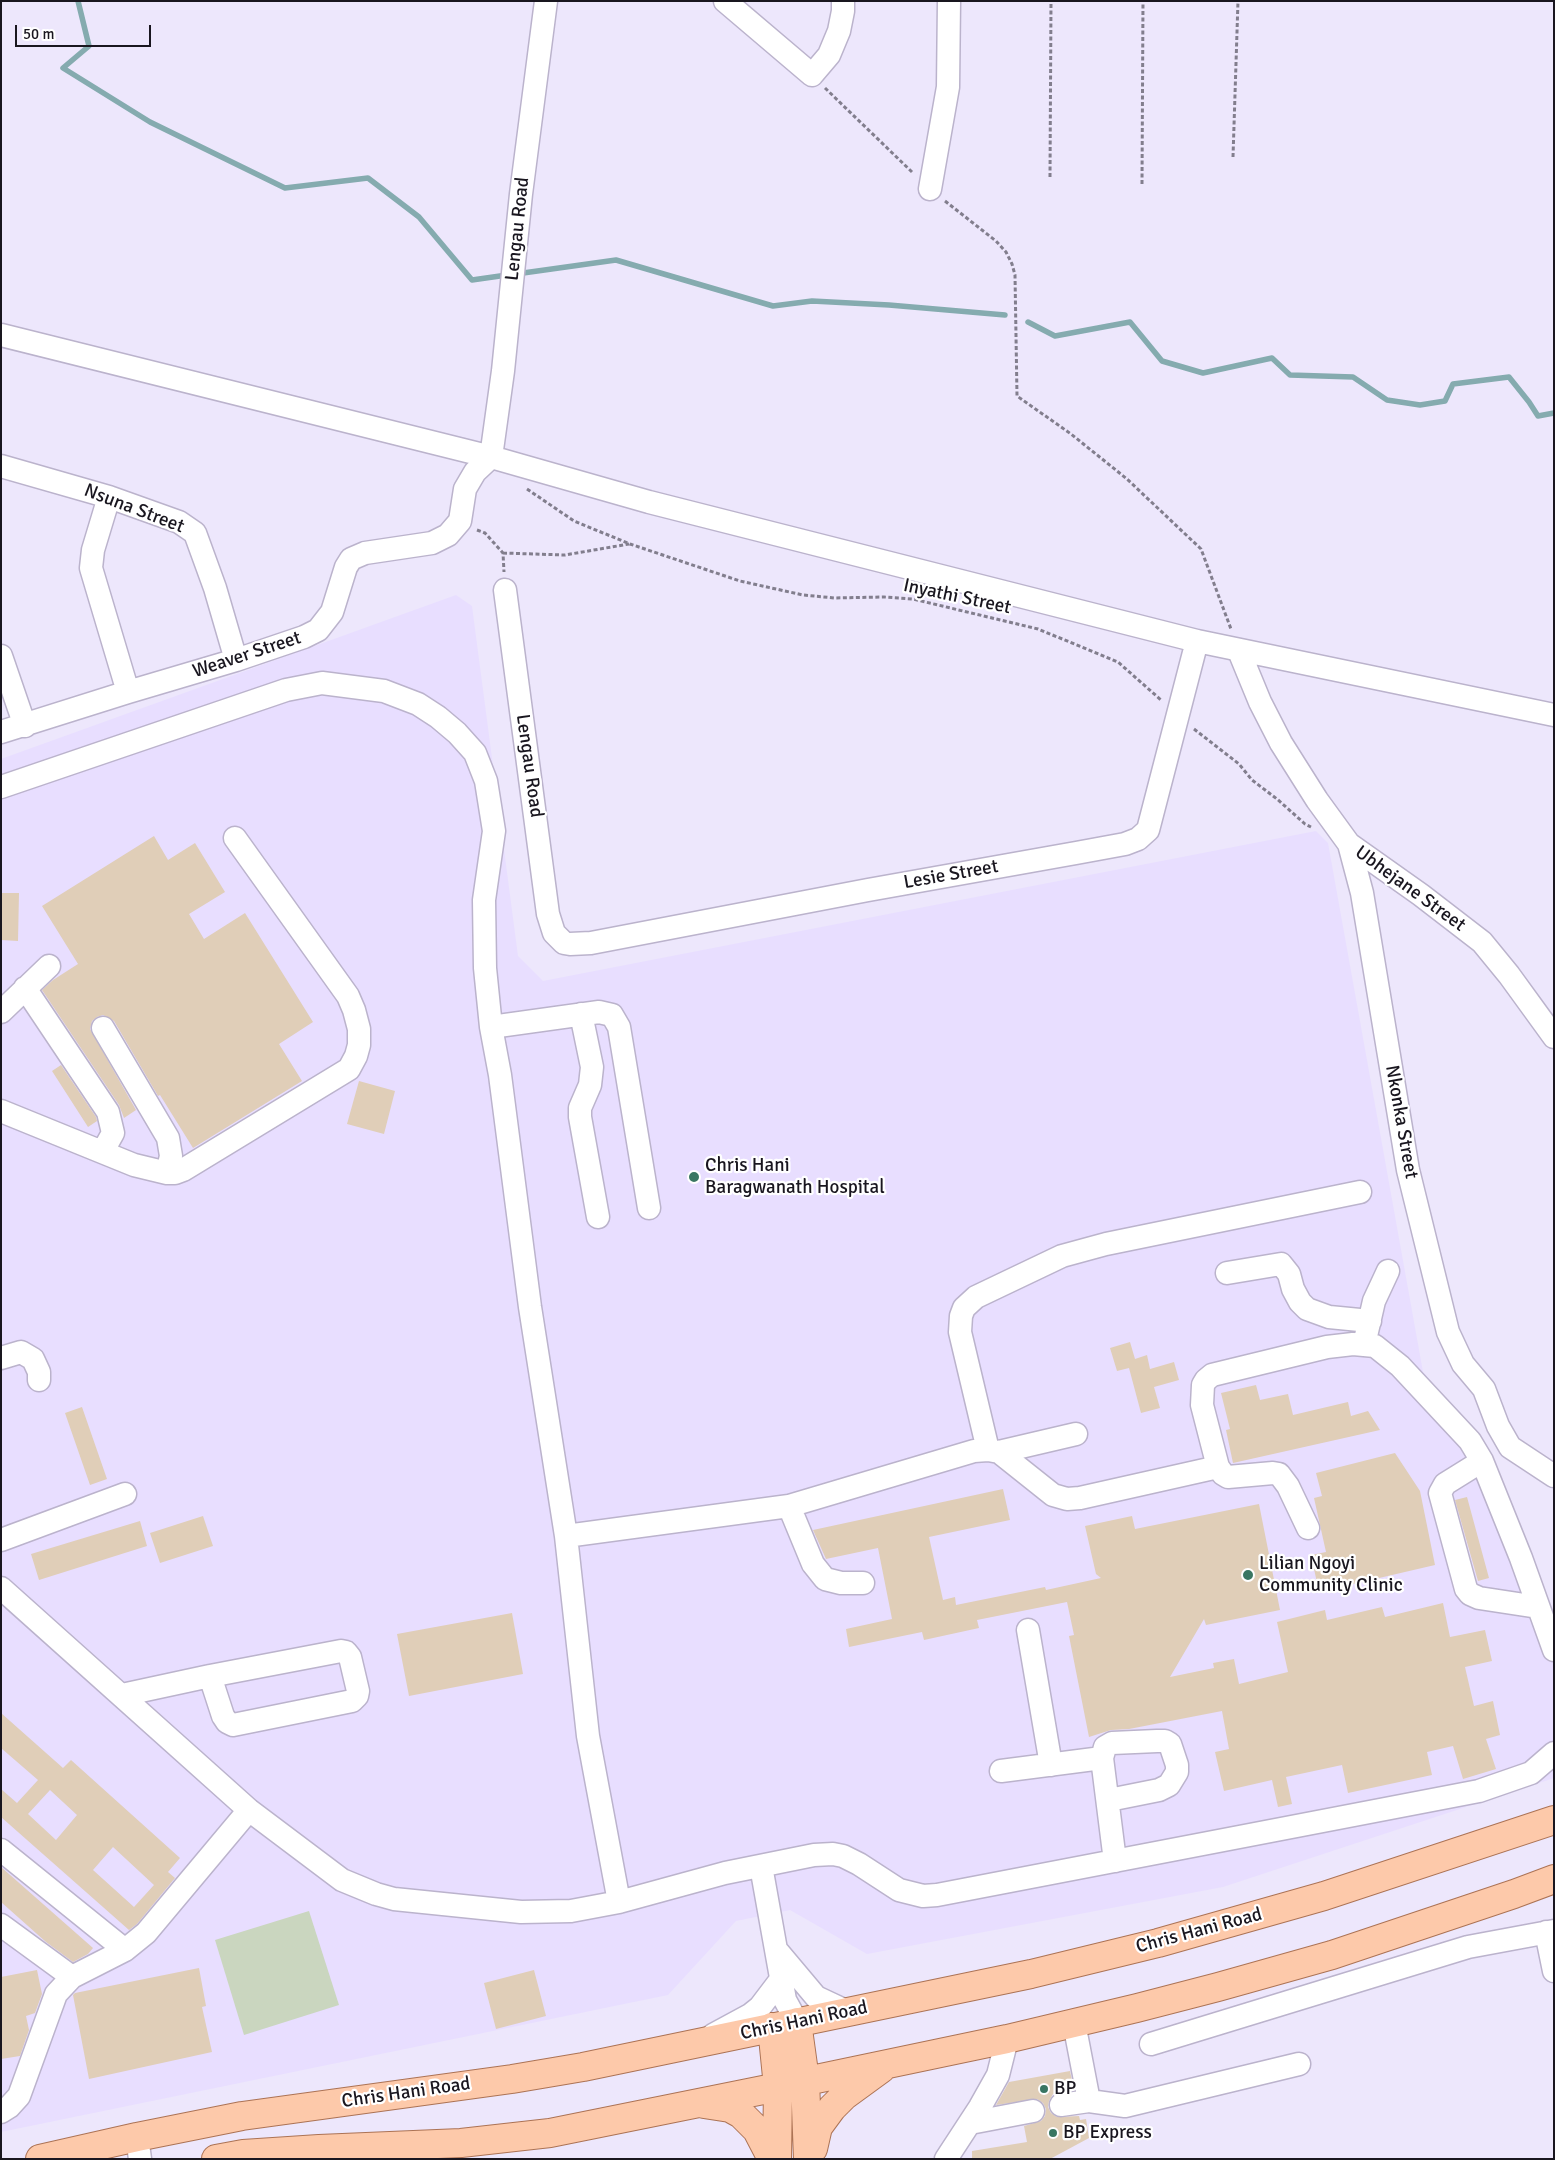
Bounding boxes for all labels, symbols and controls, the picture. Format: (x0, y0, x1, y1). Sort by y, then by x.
scale bar (18, 15, 154, 47)
text: 50 m (23, 25, 54, 43)
street label: Lengau Road (501, 176, 535, 282)
street label: Nsuna Street (81, 479, 187, 539)
street label: Inyathi Street (901, 574, 1013, 620)
street label: Weaver Street (190, 627, 304, 683)
street label: Lengau Road (510, 713, 548, 819)
street label: Ubhejane Street (1350, 841, 1470, 937)
street label: Lesie Street (902, 855, 1000, 895)
street label: Nkonka Street (1380, 1063, 1422, 1181)
place label: Chris Hani Baragwanath Hospital (705, 1155, 885, 1199)
marker: Chris Hani Baragwanath Hospital (687, 1170, 701, 1184)
place label: Lilian Ngoyi Community Clinic (1259, 1553, 1403, 1597)
marker: Lilian Ngoyi Community Clinic (1241, 1568, 1255, 1582)
street label: Chris Hani Road (1133, 1903, 1265, 1959)
street label: Chris Hani Road (738, 1996, 870, 2046)
street label: Chris Hani Road (340, 2073, 472, 2113)
place label: BP (1054, 2078, 1076, 2100)
marker: BP (1038, 2083, 1050, 2095)
place label: BP Express (1063, 2122, 1152, 2144)
marker: BP Express (1047, 2127, 1059, 2139)

